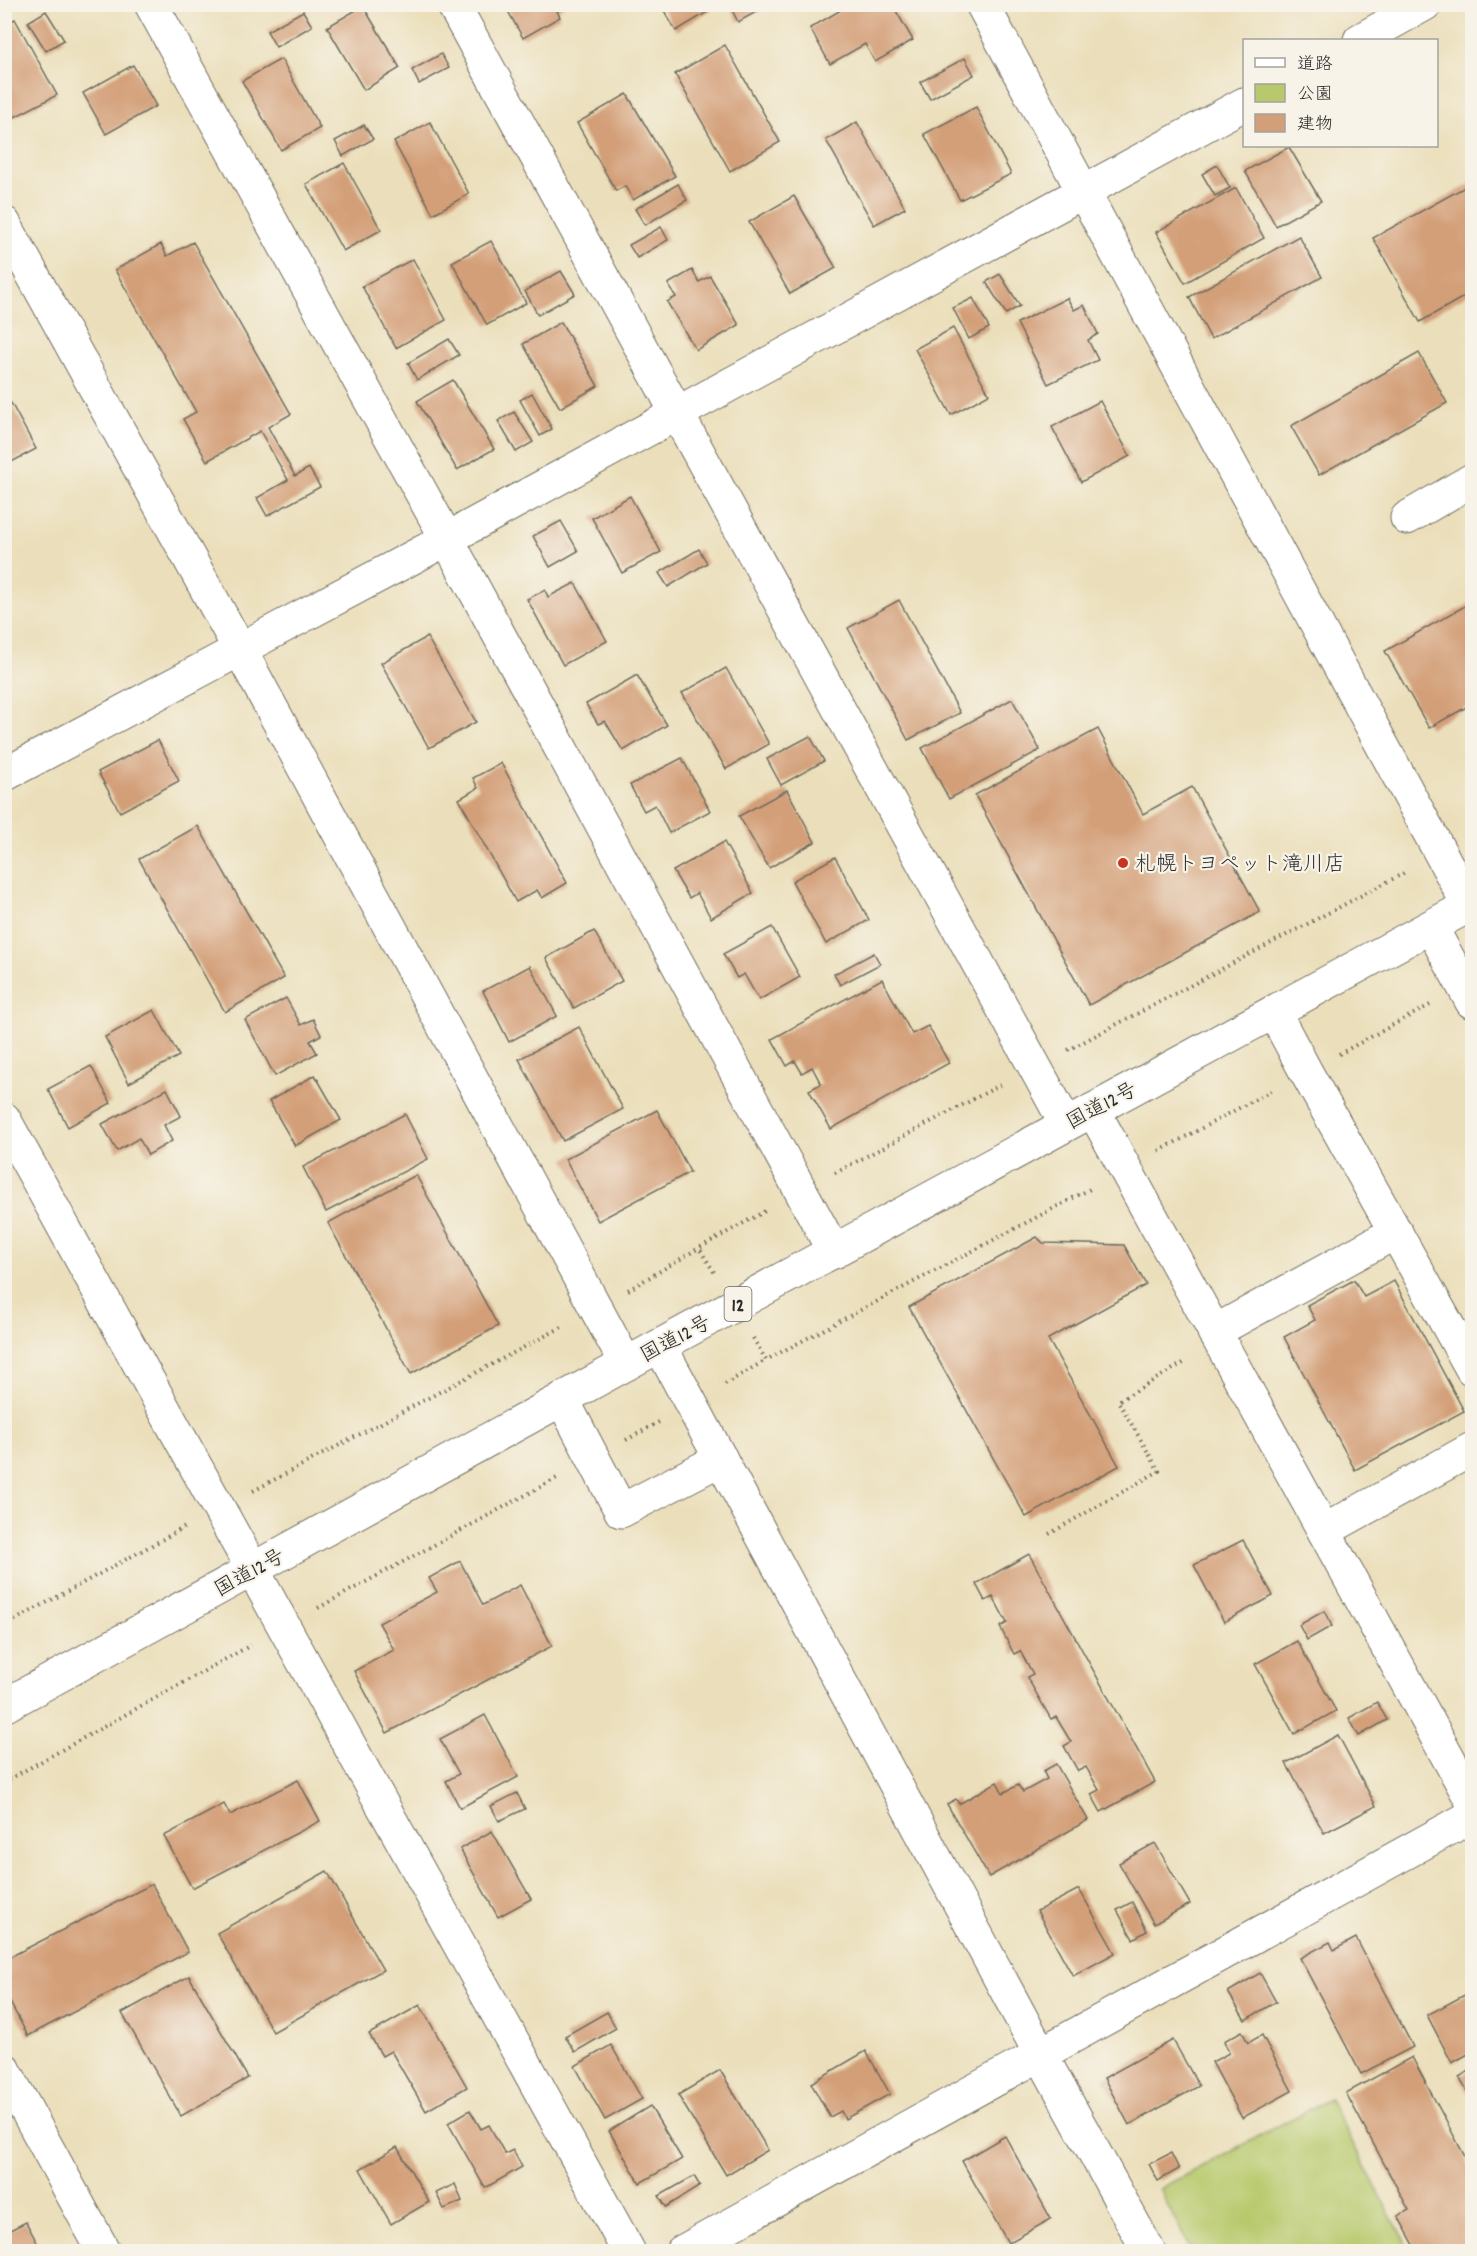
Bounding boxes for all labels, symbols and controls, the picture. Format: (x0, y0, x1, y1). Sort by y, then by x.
legend (1243, 39, 1438, 147)
text: 道路 (1297, 53, 1333, 78)
text: 公園 (1297, 83, 1333, 108)
text: 建物 (1297, 113, 1333, 138)
place label: 札幌トヨペット滝川店 (1135, 851, 1345, 881)
marker: 札幌トヨペット滝川店 (1116, 856, 1130, 870)
street label: 国道12号 (1061, 1076, 1143, 1139)
road number: 12 (724, 1287, 752, 1321)
street label: 国道12号 (635, 1309, 717, 1372)
street label: 国道12号 (210, 1543, 291, 1606)

